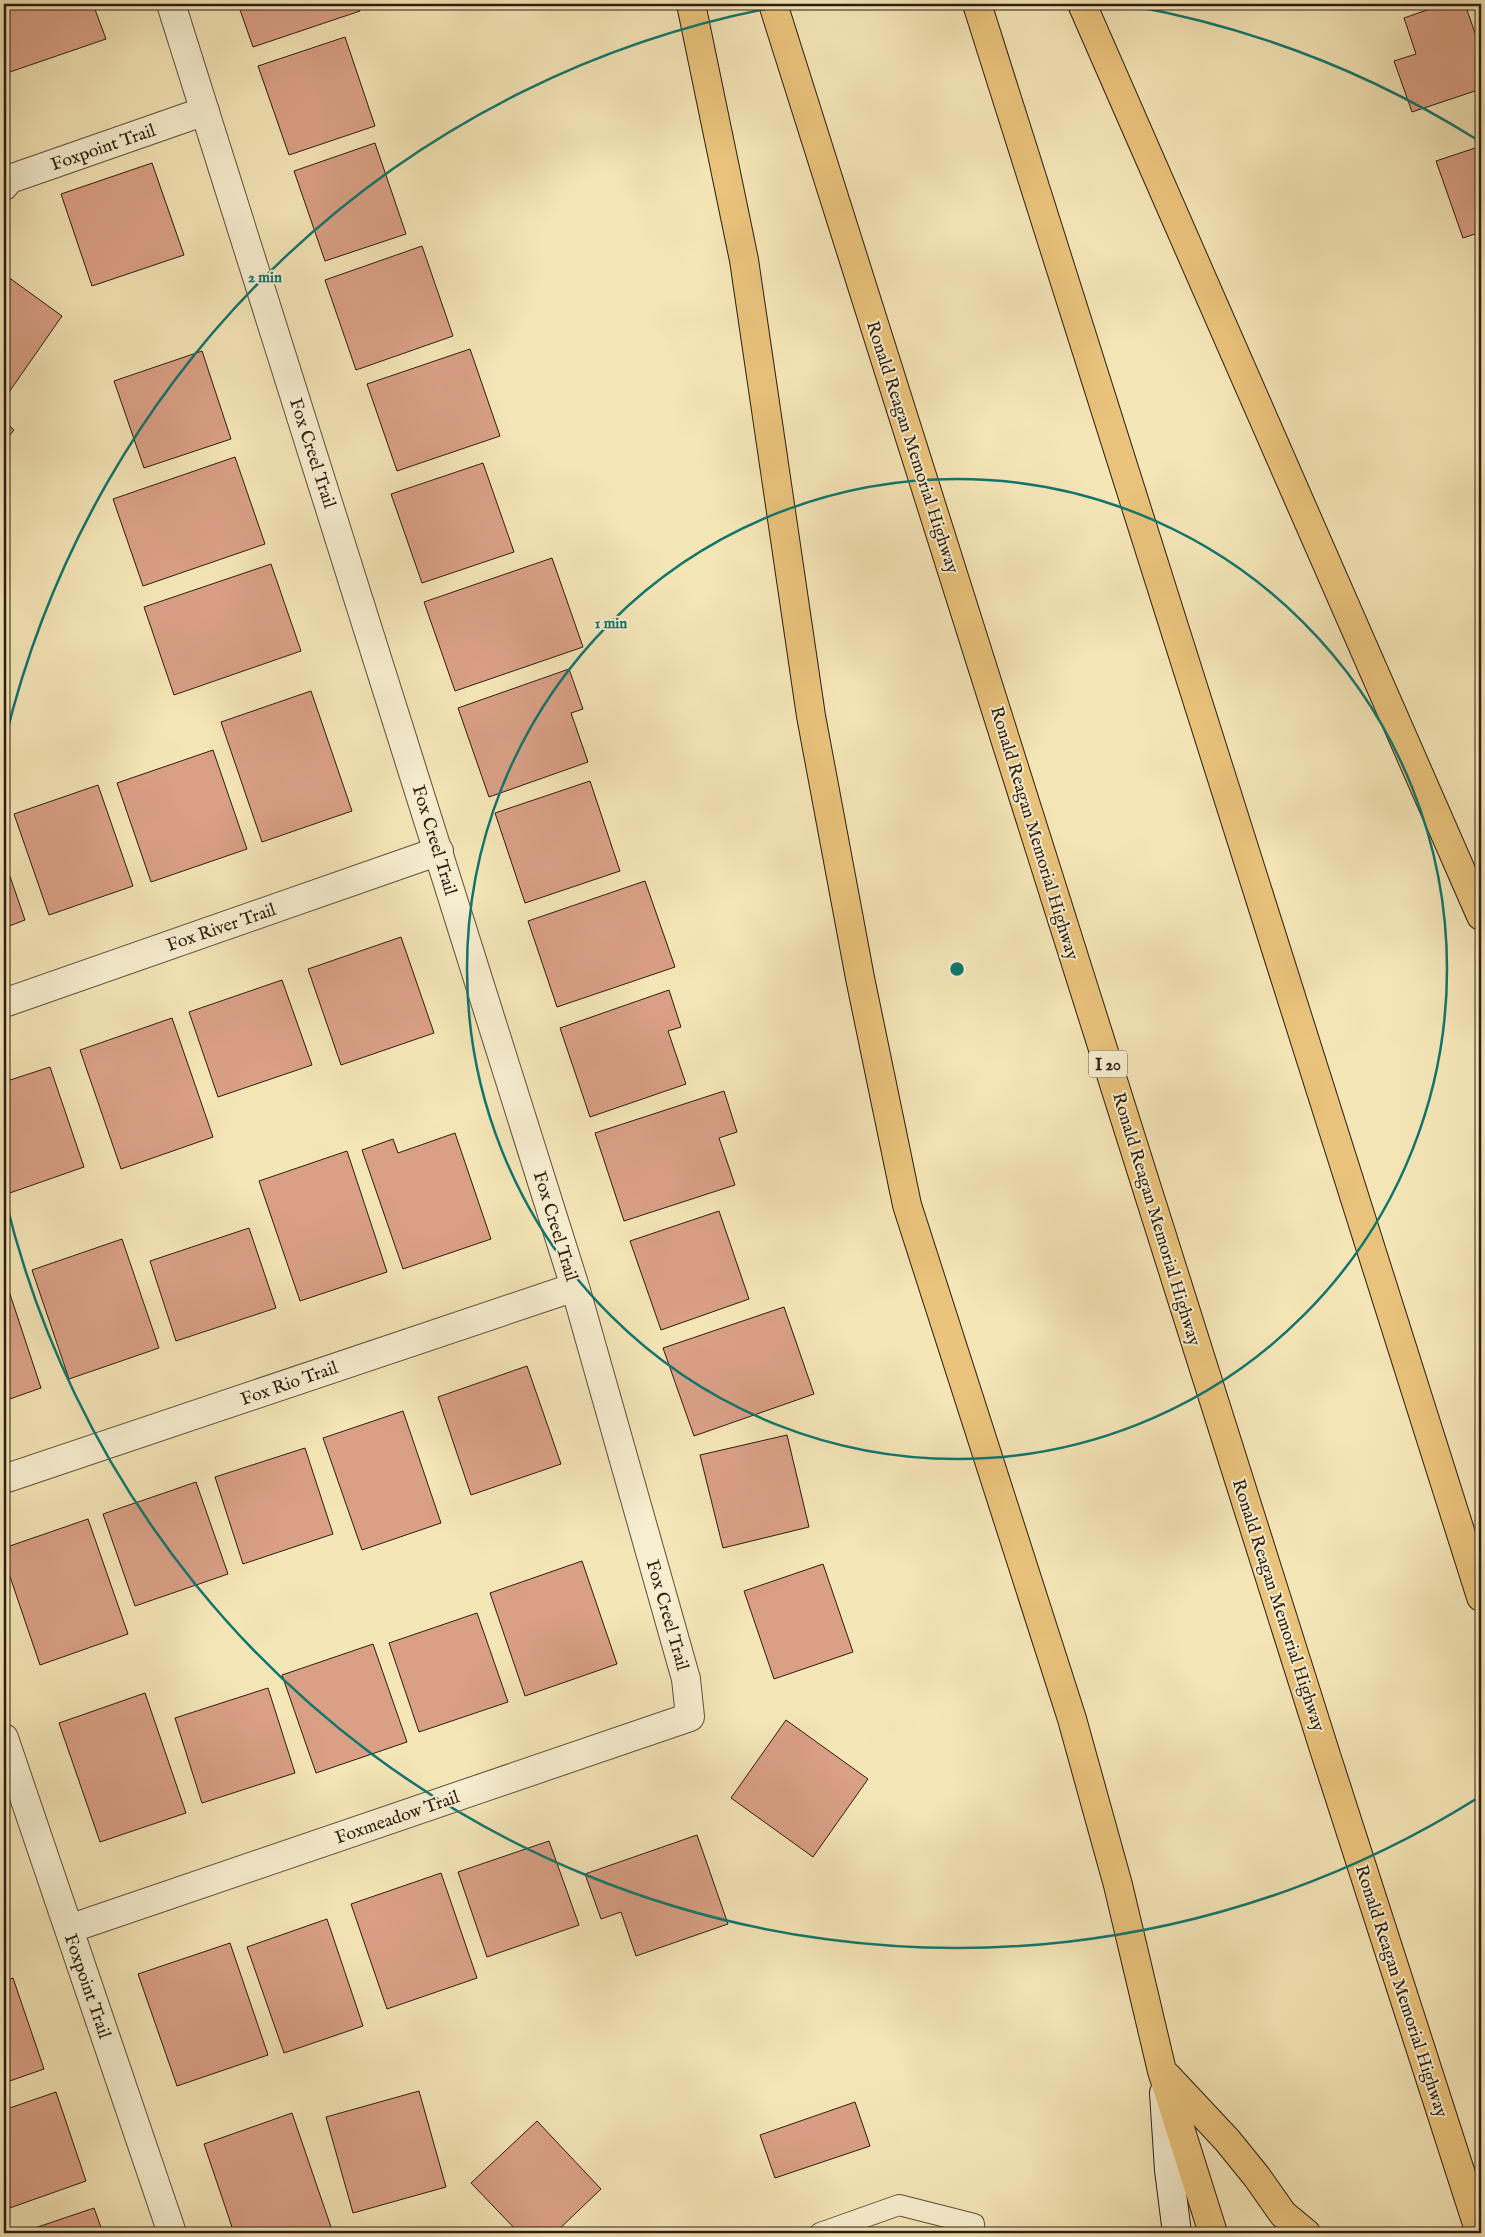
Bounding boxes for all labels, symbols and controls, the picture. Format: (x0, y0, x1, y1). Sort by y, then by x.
street label: Foxpoint Trail (48, 120, 159, 177)
text: 2 min (248, 268, 282, 287)
street label: Ronald Reagan Memorial Highway (860, 318, 963, 577)
street label: Fox Creel Trail (283, 396, 340, 511)
text: 1 min (595, 614, 627, 633)
street label: Ronald Reagan Memorial Highway (984, 704, 1083, 963)
street label: Fox Creel Trail (406, 782, 461, 898)
street label: Fox River Trail (164, 899, 279, 958)
centre of rings (948, 960, 966, 978)
road number: I 20 (1089, 1050, 1127, 1078)
street label: Ronald Reagan Memorial Highway (1106, 1090, 1205, 1349)
street label: Fox Creel Trail (527, 1168, 582, 1284)
street label: Fox Rio Trail (238, 1357, 341, 1412)
street label: Ronald Reagan Memorial Highway (1226, 1476, 1329, 1735)
street label: Fox Creel Trail (640, 1557, 693, 1674)
street label: Foxmeadow Trail (332, 1786, 463, 1850)
street label: Ronald Reagan Memorial Highway (1349, 1862, 1452, 2121)
street label: Foxpoint Trail (58, 1931, 115, 2042)

